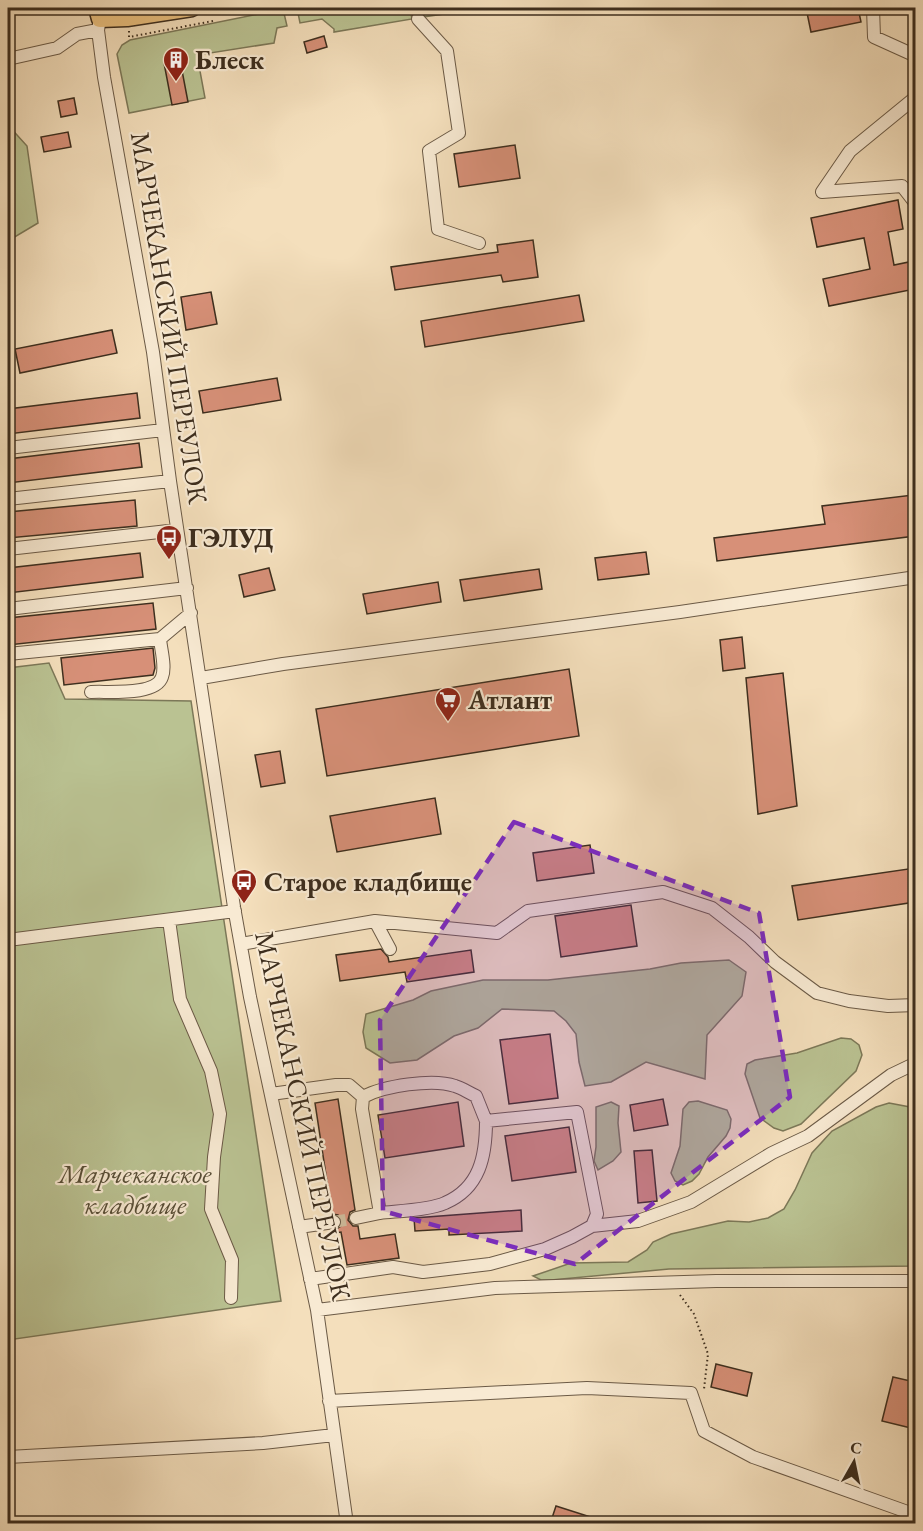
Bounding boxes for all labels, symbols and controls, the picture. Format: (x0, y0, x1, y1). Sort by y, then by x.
place label: Блеск (195, 42, 264, 77)
building icon: Блеск (161, 45, 191, 83)
street label: МАРЧЕКАНСКИЙ ПЕРЕУЛОК (123, 129, 216, 507)
place label: ГЭЛУД (188, 520, 273, 555)
bus stop icon: ГЭЛУД (154, 523, 184, 561)
place label: Атлант (467, 682, 552, 717)
supermarket icon: Атлант (433, 685, 463, 723)
place label: Старое кладбище (264, 864, 472, 899)
bus stop icon: Старое кладбище (229, 867, 259, 905)
street label: МАРЧЕКАНСКИЙ ПЕРЕУЛОК (247, 928, 360, 1304)
park label: Марчеканское кладбище (56, 1156, 212, 1222)
north arrow (824, 1432, 884, 1492)
text: С (849, 1436, 864, 1459)

